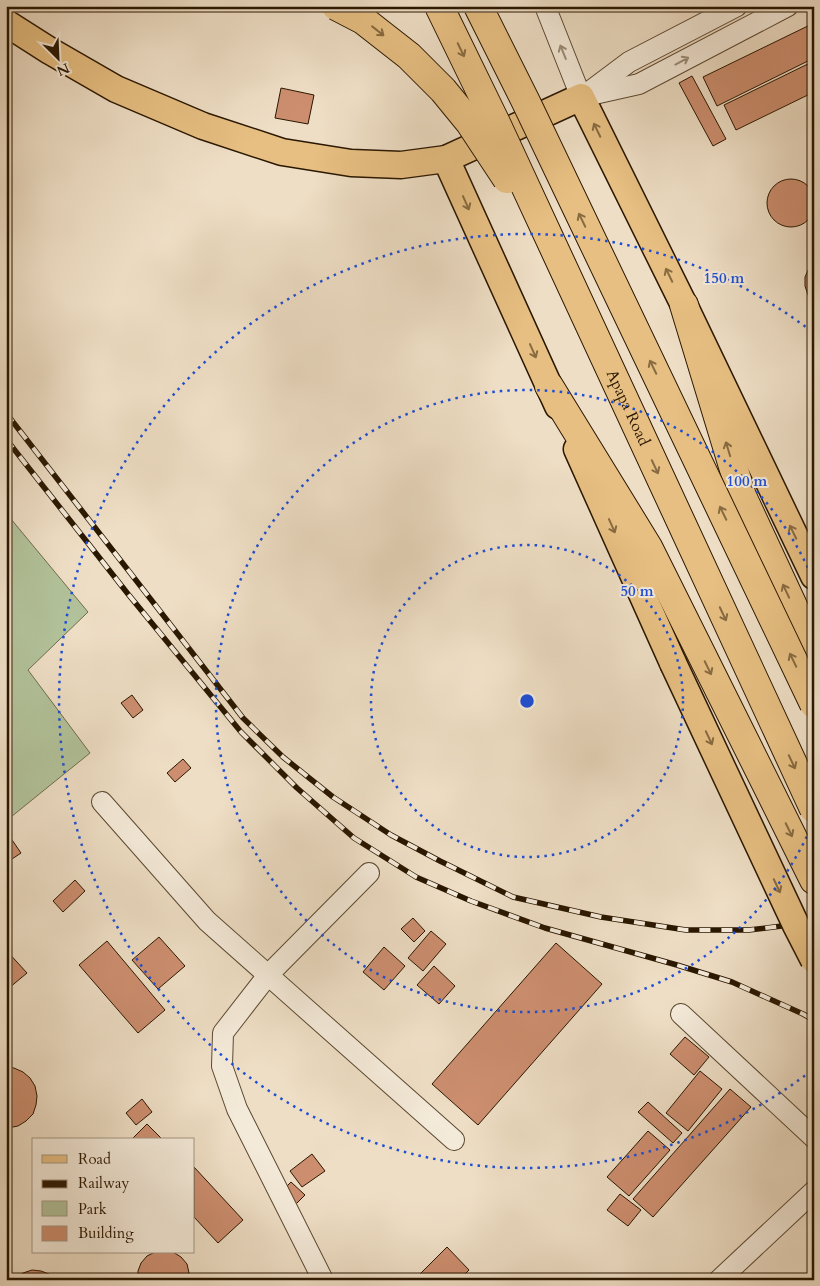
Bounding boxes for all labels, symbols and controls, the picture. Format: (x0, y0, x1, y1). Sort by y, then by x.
one-way arrow (371, 26, 384, 37)
north arrow (32, 32, 82, 82)
one-way arrow (457, 42, 466, 57)
one-way arrow (558, 45, 568, 60)
one-way arrow (674, 56, 689, 65)
text: N (54, 58, 73, 81)
one-way arrow (592, 122, 602, 137)
one-way arrow (461, 195, 471, 210)
one-way arrow (577, 213, 587, 228)
one-way arrow (664, 268, 673, 283)
text: 150 m (704, 268, 745, 288)
one-way arrow (529, 343, 538, 358)
one-way arrow (647, 360, 657, 375)
street label: Apapa Road (601, 366, 655, 450)
one-way arrow (722, 442, 732, 458)
one-way arrow (651, 459, 660, 474)
text: 100 m (727, 471, 768, 491)
one-way arrow (717, 506, 727, 521)
one-way arrow (607, 518, 617, 533)
one-way arrow (787, 525, 797, 540)
text: 50 m (620, 581, 654, 601)
one-way arrow (781, 584, 790, 599)
one-way arrow (719, 606, 729, 621)
one-way arrow (787, 653, 797, 668)
one-way arrow (704, 661, 714, 676)
centre of rings (518, 692, 536, 710)
one-way arrow (704, 731, 714, 746)
one-way arrow (787, 754, 797, 769)
one-way arrow (784, 822, 794, 837)
one-way arrow (773, 878, 783, 893)
legend (32, 1138, 195, 1254)
text: Road (78, 1149, 111, 1169)
text: Railway (78, 1173, 129, 1193)
text: Park (78, 1199, 107, 1219)
text: Building (78, 1223, 134, 1243)

